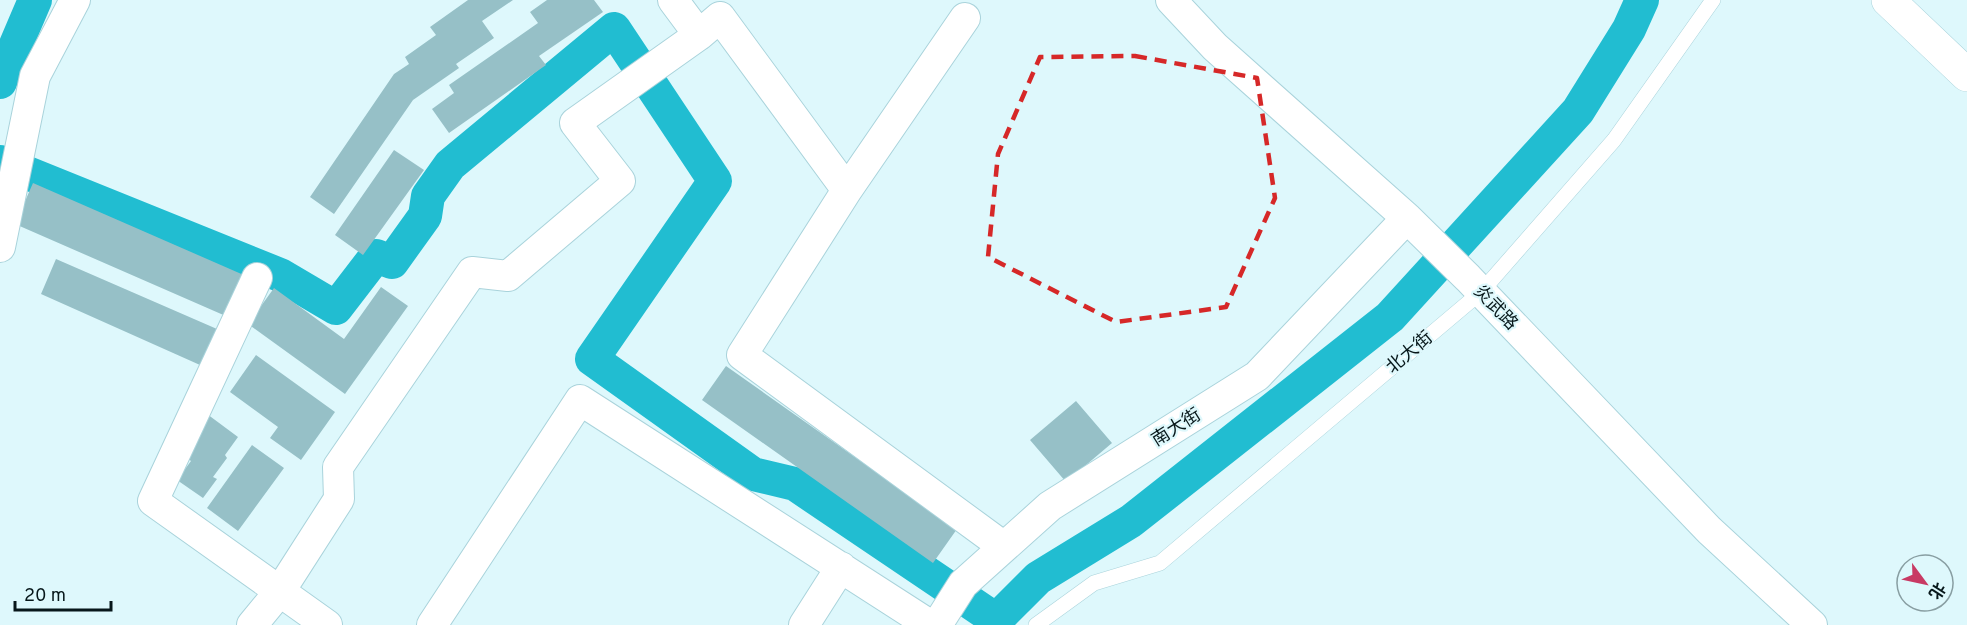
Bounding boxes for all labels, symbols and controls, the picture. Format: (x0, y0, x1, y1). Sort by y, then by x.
street label: 炎武路 (1468, 281, 1522, 335)
street label: 北大街 (1382, 327, 1438, 379)
street label: 南大街 (1148, 404, 1206, 452)
north arrow (1895, 553, 1955, 613)
scale bar (15, 574, 111, 612)
text: 北 (1923, 578, 1949, 602)
text: 20 m (24, 585, 66, 608)

